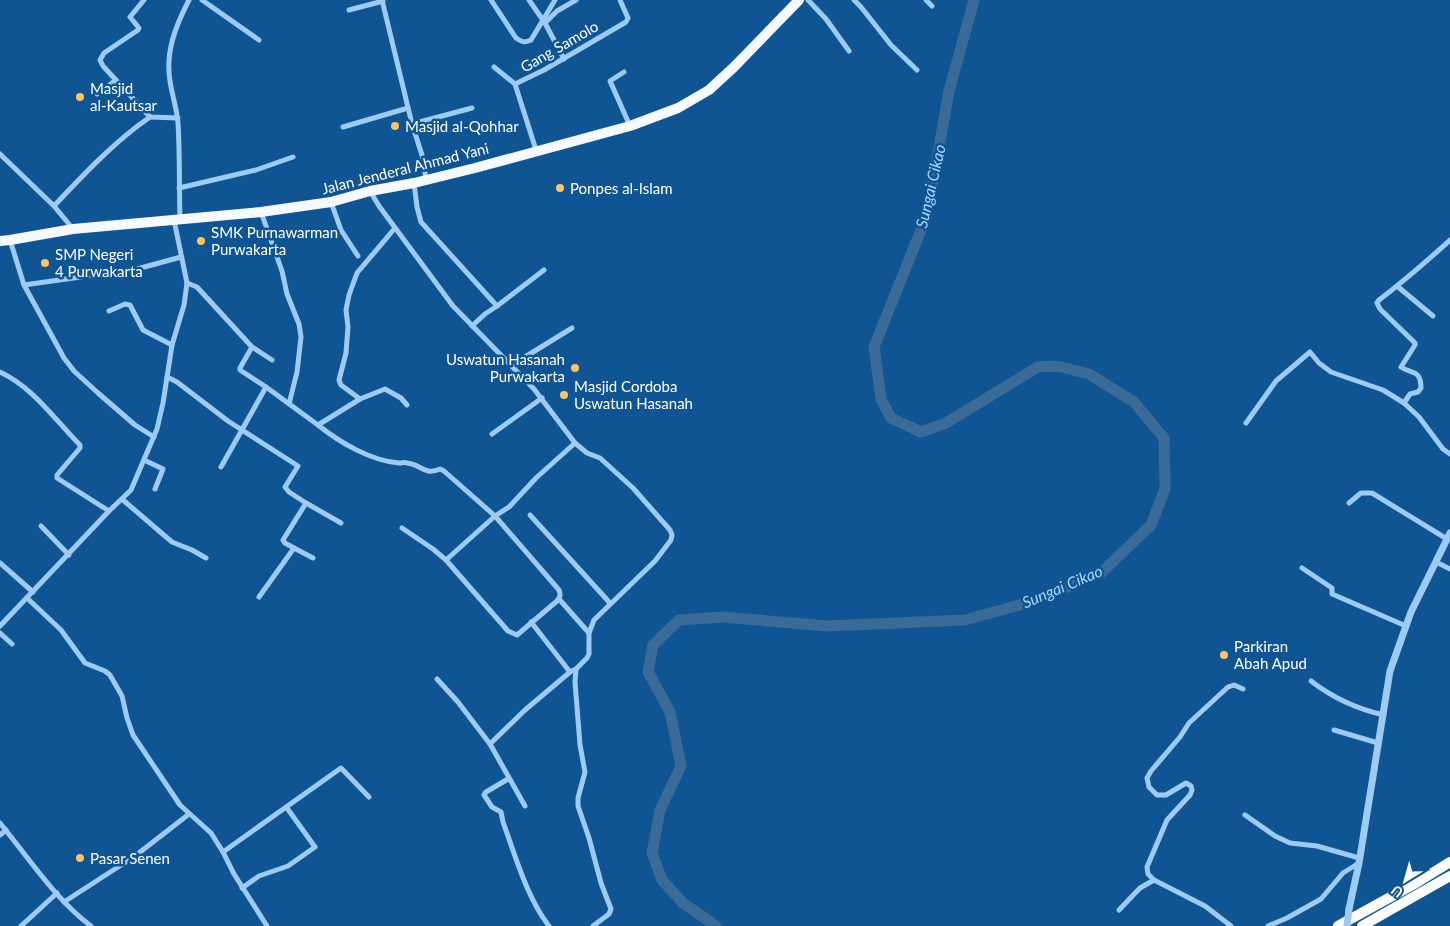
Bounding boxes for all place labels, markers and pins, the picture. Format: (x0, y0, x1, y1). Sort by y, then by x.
place label: Masjid al-Kautsar (90, 79, 158, 114)
marker: Masjid al-Kautsar (74, 91, 86, 103)
place label: Masjid al-Qohhar (405, 117, 519, 135)
marker: Masjid al-Qohhar (389, 120, 401, 132)
place label: Ponpes al-Islam (570, 179, 673, 197)
marker: Ponpes al-Islam (554, 182, 566, 194)
place label: SMK Purnawarman Purwakarta (211, 223, 338, 258)
marker: SMK Purnawarman Purwakarta (195, 235, 207, 247)
place label: SMP Negeri 4 Purwakarta (55, 245, 143, 280)
marker: SMP Negeri 4 Purwakarta (39, 257, 51, 269)
place label: Uswatun Hasanah Purwakarta (446, 350, 565, 385)
marker: Uswatun Hasanah Purwakarta (569, 362, 581, 374)
place label: Masjid Cordoba Uswatun Hasanah (574, 377, 693, 412)
marker: Masjid Cordoba Uswatun Hasanah (558, 389, 570, 401)
place label: Parkiran Abah Apud (1234, 637, 1307, 672)
marker: Parkiran Abah Apud (1218, 649, 1230, 661)
place label: Pasar Senen (90, 849, 170, 867)
marker: Pasar Senen (74, 852, 86, 864)

